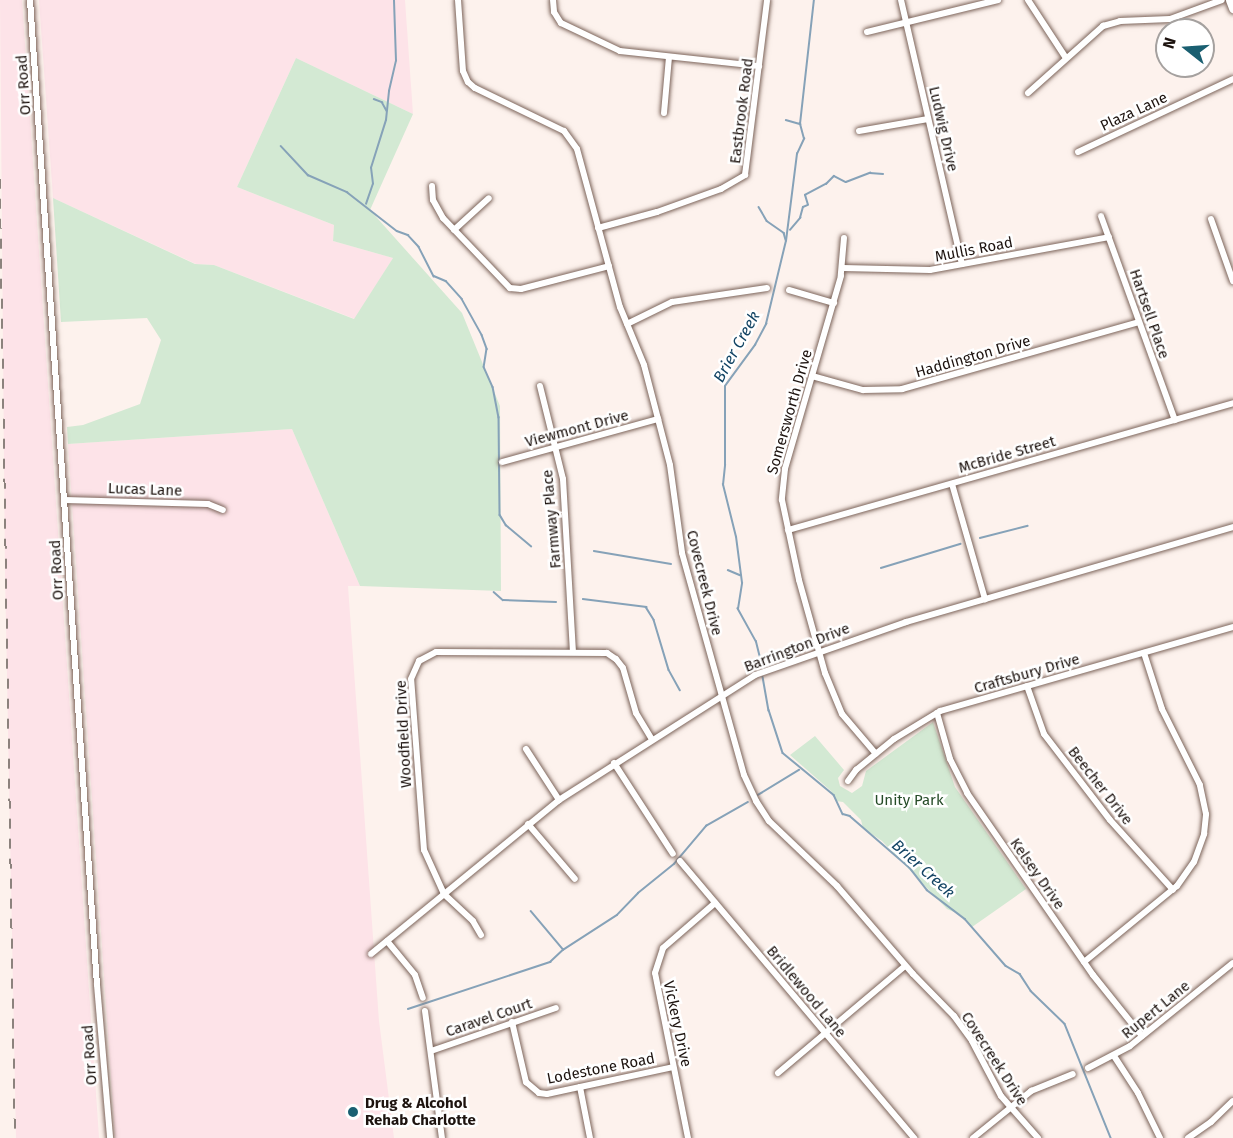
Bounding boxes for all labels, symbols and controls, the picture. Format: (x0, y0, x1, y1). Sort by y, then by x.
north arrow (1155, 18, 1215, 78)
text: N (1159, 35, 1180, 51)
street label: Orr Road (13, 54, 35, 116)
street label: Eastbrook Road (727, 57, 757, 165)
street label: Ludwig Drive (924, 85, 962, 173)
street label: Plaza Lane (1098, 89, 1170, 135)
street label: Mullis Road (934, 234, 1014, 266)
street label: Hartsell Place (1125, 267, 1173, 361)
water label: Brier Creek (710, 308, 764, 386)
street label: Haddington Drive (913, 332, 1033, 382)
street label: Somersworth Drive (764, 347, 816, 477)
street label: Viewmont Drive (523, 407, 631, 451)
street label: McBride Street (957, 433, 1057, 477)
street label: Farmway Place (539, 469, 565, 569)
street label: Lucas Lane (107, 480, 183, 500)
street label: Covecreek Drive (682, 528, 726, 638)
street label: Orr Road (46, 539, 68, 601)
street label: Barrington Drive (742, 620, 852, 676)
street label: Craftsbury Drive (972, 650, 1082, 698)
street label: Woodfield Drive (392, 680, 416, 788)
street label: Beecher Drive (1064, 743, 1136, 829)
park label: Unity Park (874, 792, 944, 810)
street label: Kelsey Drive (1006, 835, 1068, 913)
water label: Brier Creek (888, 836, 958, 902)
street label: Bridlewood Lane (762, 942, 850, 1042)
street label: Rupert Lane (1118, 977, 1194, 1043)
street label: Vickery Drive (659, 979, 695, 1069)
street label: Caravel Court (443, 995, 535, 1041)
street label: Covecreek Drive (957, 1009, 1031, 1109)
street label: Orr Road (79, 1024, 101, 1086)
street label: Lodestone Road (546, 1050, 656, 1088)
place label: Drug & Alcohol Rehab Charlotte (365, 1094, 476, 1129)
marker: Drug & Alcohol Rehab Charlotte (346, 1105, 360, 1119)

